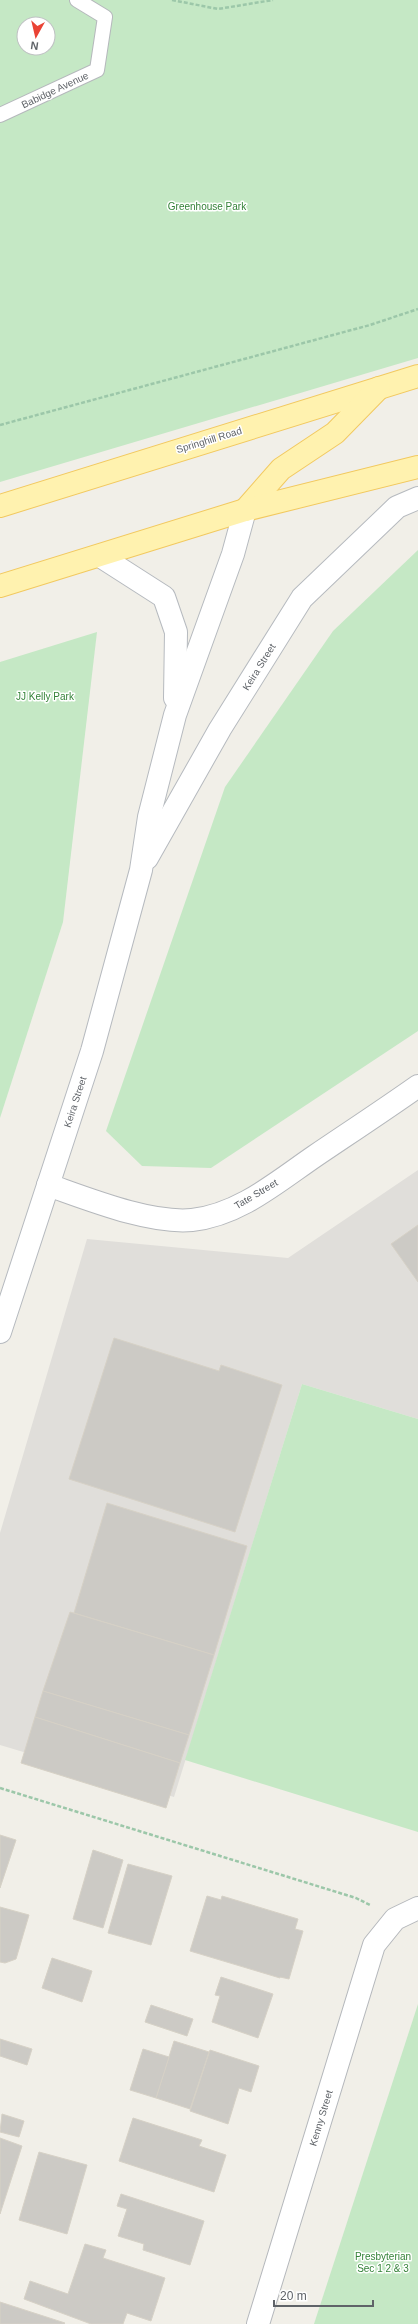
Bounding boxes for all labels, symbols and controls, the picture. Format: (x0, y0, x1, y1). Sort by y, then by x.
north arrow (16, 16, 56, 56)
text: N (30, 39, 39, 52)
street label: Babidge Avenue (20, 69, 91, 110)
park label: Greenhouse Park (168, 201, 247, 212)
street label: Springhill Road (175, 425, 243, 455)
street label: Keira Street (240, 642, 278, 692)
park label: JJ Kelly Park (16, 691, 75, 702)
street label: Keira Street (62, 1075, 88, 1129)
street label: Tate Street (232, 1177, 280, 1211)
street label: Kenny Street (307, 2089, 335, 2147)
park label: Presbyterian Sec 1 2 & 3 (355, 2251, 411, 2274)
scale bar (274, 2282, 373, 2308)
text: 20 m (280, 2289, 307, 2303)

